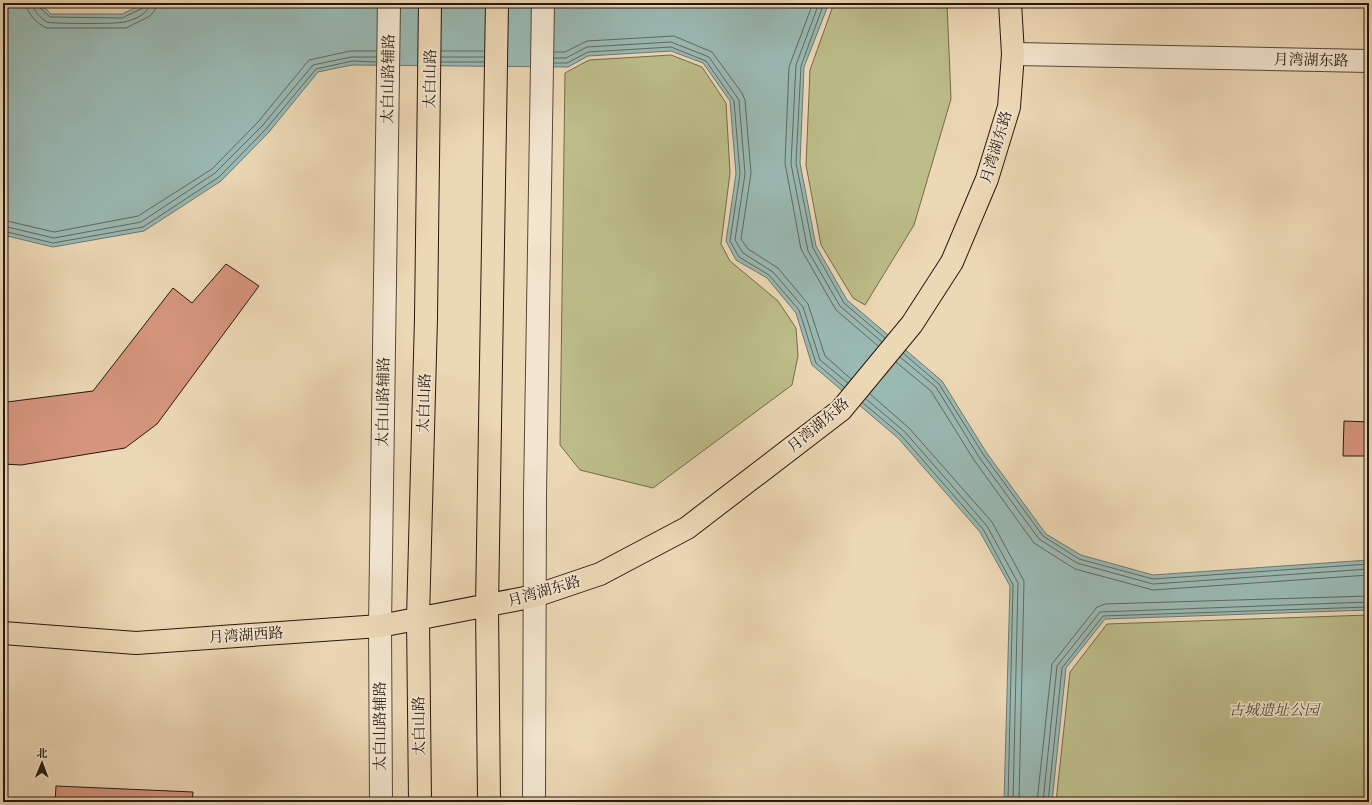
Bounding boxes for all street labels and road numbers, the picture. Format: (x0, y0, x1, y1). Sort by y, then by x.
street label: 太白山路辅路 (378, 34, 399, 124)
street label: 太白山路 (420, 49, 441, 109)
street label: 月湾湖东路 (1273, 50, 1349, 71)
street label: 月湾湖东路 (976, 108, 1017, 186)
street label: 太白山路辅路 (373, 357, 394, 447)
street label: 太白山路 (414, 373, 435, 433)
street label: 月湾湖东路 (783, 394, 853, 457)
street label: 月湾湖东路 (505, 572, 583, 611)
street label: 月湾湖西路 (208, 623, 284, 648)
street label: 太白山路辅路 (371, 681, 390, 771)
street label: 太白山路 (409, 696, 430, 756)

